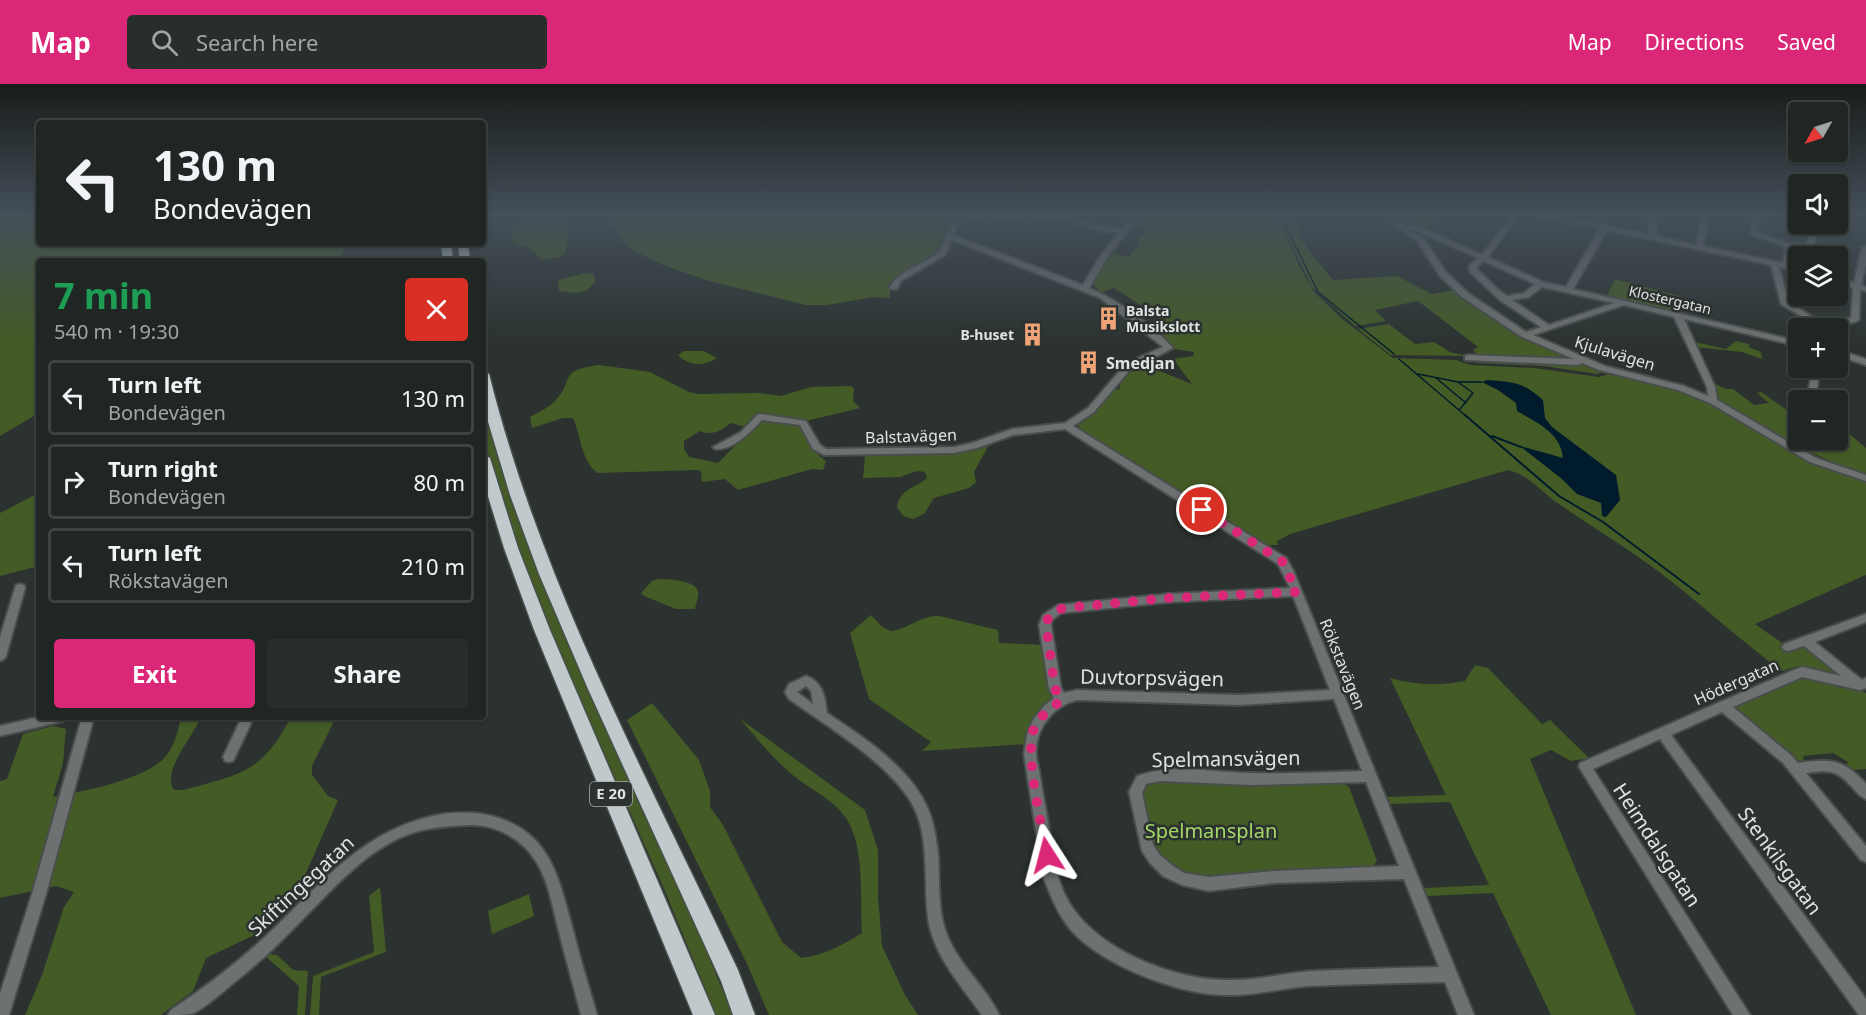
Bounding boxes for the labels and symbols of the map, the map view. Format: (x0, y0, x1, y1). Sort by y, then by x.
north arrow (1788, 102, 1848, 162)
street label: Klostergatan (1627, 281, 1713, 318)
place label: Balsta Musikslott (1126, 301, 1200, 336)
building icon: Balsta Musikslott (1095, 306, 1121, 332)
building icon: B-huset (1019, 322, 1045, 348)
place label: B-huset (961, 325, 1014, 344)
street label: Kjulavägen (1572, 330, 1658, 376)
building icon: Smedjan (1075, 350, 1101, 376)
place label: Smedjan (1106, 352, 1175, 374)
street label: Balstavägen (865, 423, 957, 449)
pin (1176, 484, 1227, 535)
street label: Rökstavägen (1315, 615, 1371, 713)
street label: Hödergatan (1690, 654, 1782, 710)
street label: Duvtorpsvägen (1080, 663, 1224, 692)
street label: Spelmansvägen (1151, 744, 1301, 773)
street label: Heimdalsgatan (1607, 778, 1708, 912)
road number: E 20 (590, 782, 632, 806)
street label: Stenkilsgatan (1732, 801, 1829, 920)
park label: Spelmansplan (1145, 817, 1277, 844)
position arrow (1015, 823, 1079, 887)
street label: Skiftingegatan (242, 829, 360, 942)

